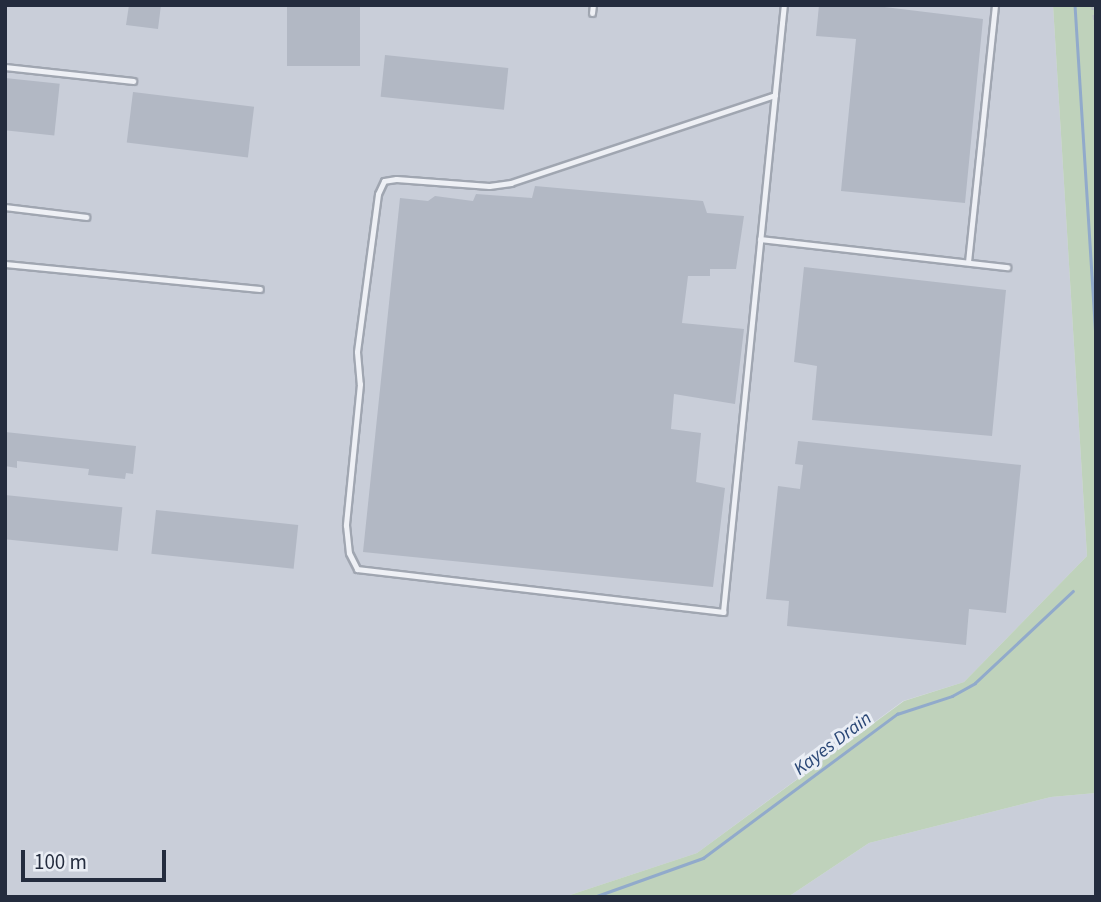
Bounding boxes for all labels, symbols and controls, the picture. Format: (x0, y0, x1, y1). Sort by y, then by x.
water label: Kayes Drain (789, 707, 877, 781)
scale bar (24, 836, 170, 880)
text: 100 m (34, 847, 87, 877)

